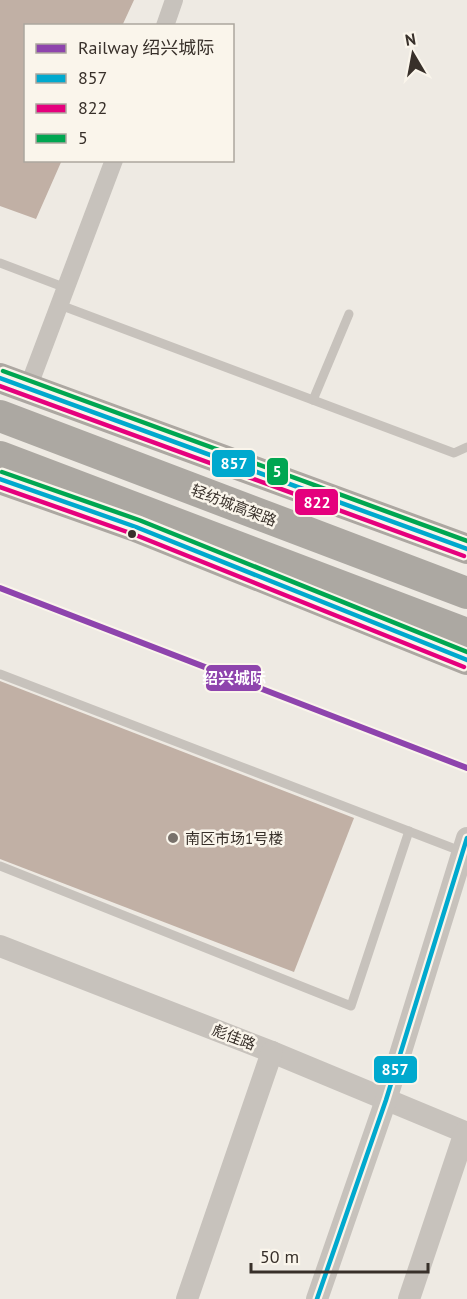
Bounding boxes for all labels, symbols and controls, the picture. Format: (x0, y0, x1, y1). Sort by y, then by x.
legend (24, 24, 234, 162)
north arrow (383, 24, 443, 84)
text: N (403, 28, 417, 50)
text: Railway 绍兴城际 (78, 36, 214, 59)
text: 857 (78, 66, 107, 89)
text: 822 (78, 96, 107, 119)
text: 5 (78, 126, 88, 149)
line badge: 857 (211, 449, 256, 478)
text: 857 (220, 453, 248, 473)
line badge: 5 (266, 457, 289, 486)
text: 5 (272, 461, 282, 481)
street label: 轻纺城高架路 (189, 480, 279, 530)
line badge: 822 (294, 488, 339, 516)
text: 822 (303, 492, 331, 512)
unlabelled marker (126, 528, 138, 540)
line badge: 绍兴城际 (205, 664, 262, 692)
text: 绍兴城际 (202, 668, 266, 688)
place label: 南区市场1号楼 (185, 829, 283, 848)
marker: 南区市场1号楼 (166, 831, 180, 845)
street label: 彪佳路 (210, 1020, 258, 1054)
line badge: 857 (373, 1055, 418, 1084)
text: 857 (381, 1059, 409, 1079)
scale bar (251, 1236, 428, 1274)
text: 50 m (260, 1245, 299, 1268)

